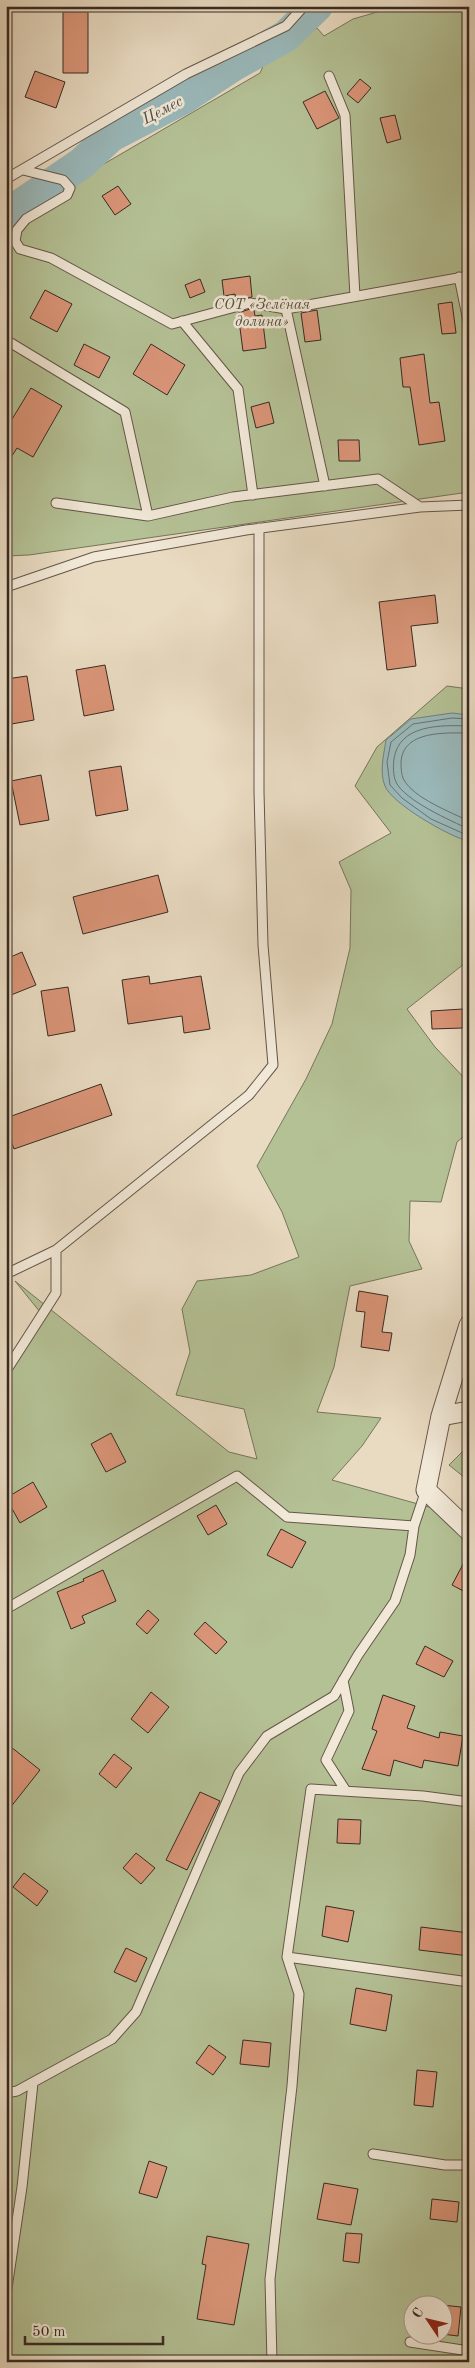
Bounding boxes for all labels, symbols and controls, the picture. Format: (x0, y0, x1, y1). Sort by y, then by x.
water label: Цемес (139, 93, 186, 129)
park label: СОТ «Зелёная долина» (214, 297, 310, 330)
north arrow (402, 2296, 452, 2346)
text: С (410, 2305, 427, 2321)
scale bar (25, 2313, 162, 2345)
text: 50 m (32, 2325, 66, 2340)

